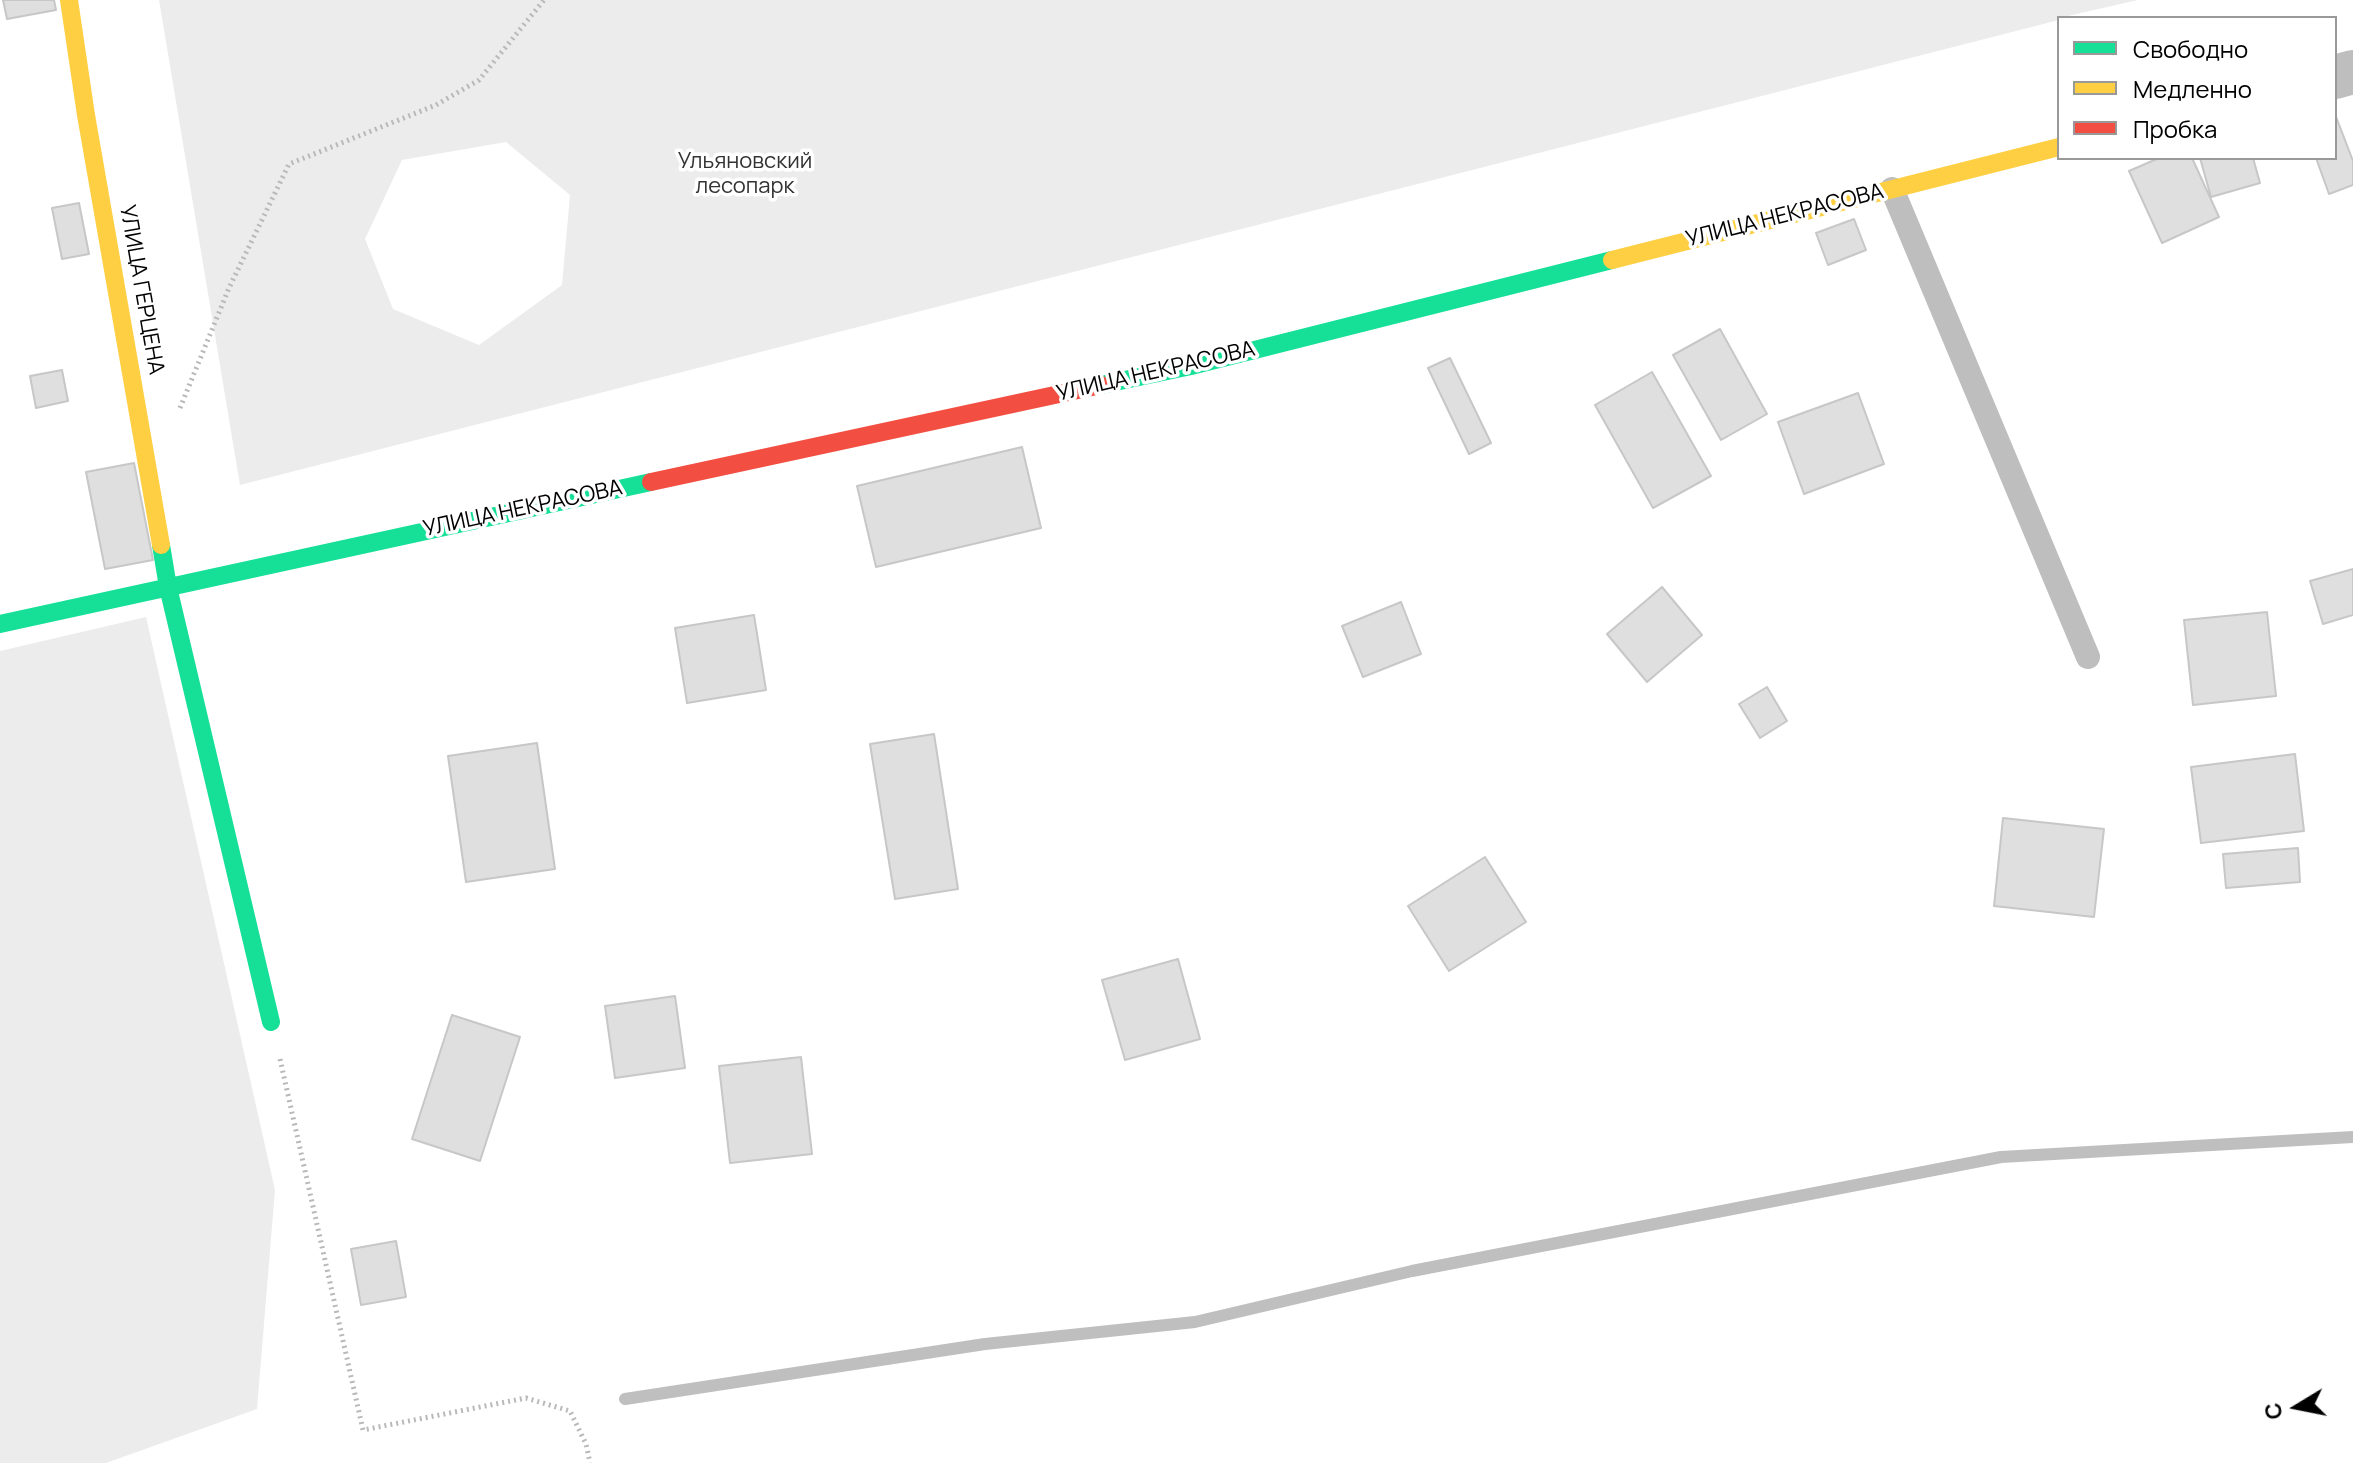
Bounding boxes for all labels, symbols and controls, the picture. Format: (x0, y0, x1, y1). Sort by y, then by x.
legend (2057, 16, 2337, 160)
text: Свободно (2133, 32, 2248, 65)
text: Медленно (2133, 72, 2252, 105)
text: Пробка (2133, 112, 2217, 145)
park label: Ульяновский лесопарк (678, 149, 812, 200)
street label: УЛИЦА НЕКРАСОВА (1683, 179, 1887, 253)
street label: УЛИЦА ГЕРЦЕНА (113, 203, 169, 377)
street label: УЛИЦА НЕКРАСОВА (1054, 336, 1258, 408)
street label: УЛИЦА НЕКРАСОВА (421, 475, 625, 543)
north arrow (2257, 1367, 2337, 1447)
text: С (2257, 1401, 2290, 1422)

